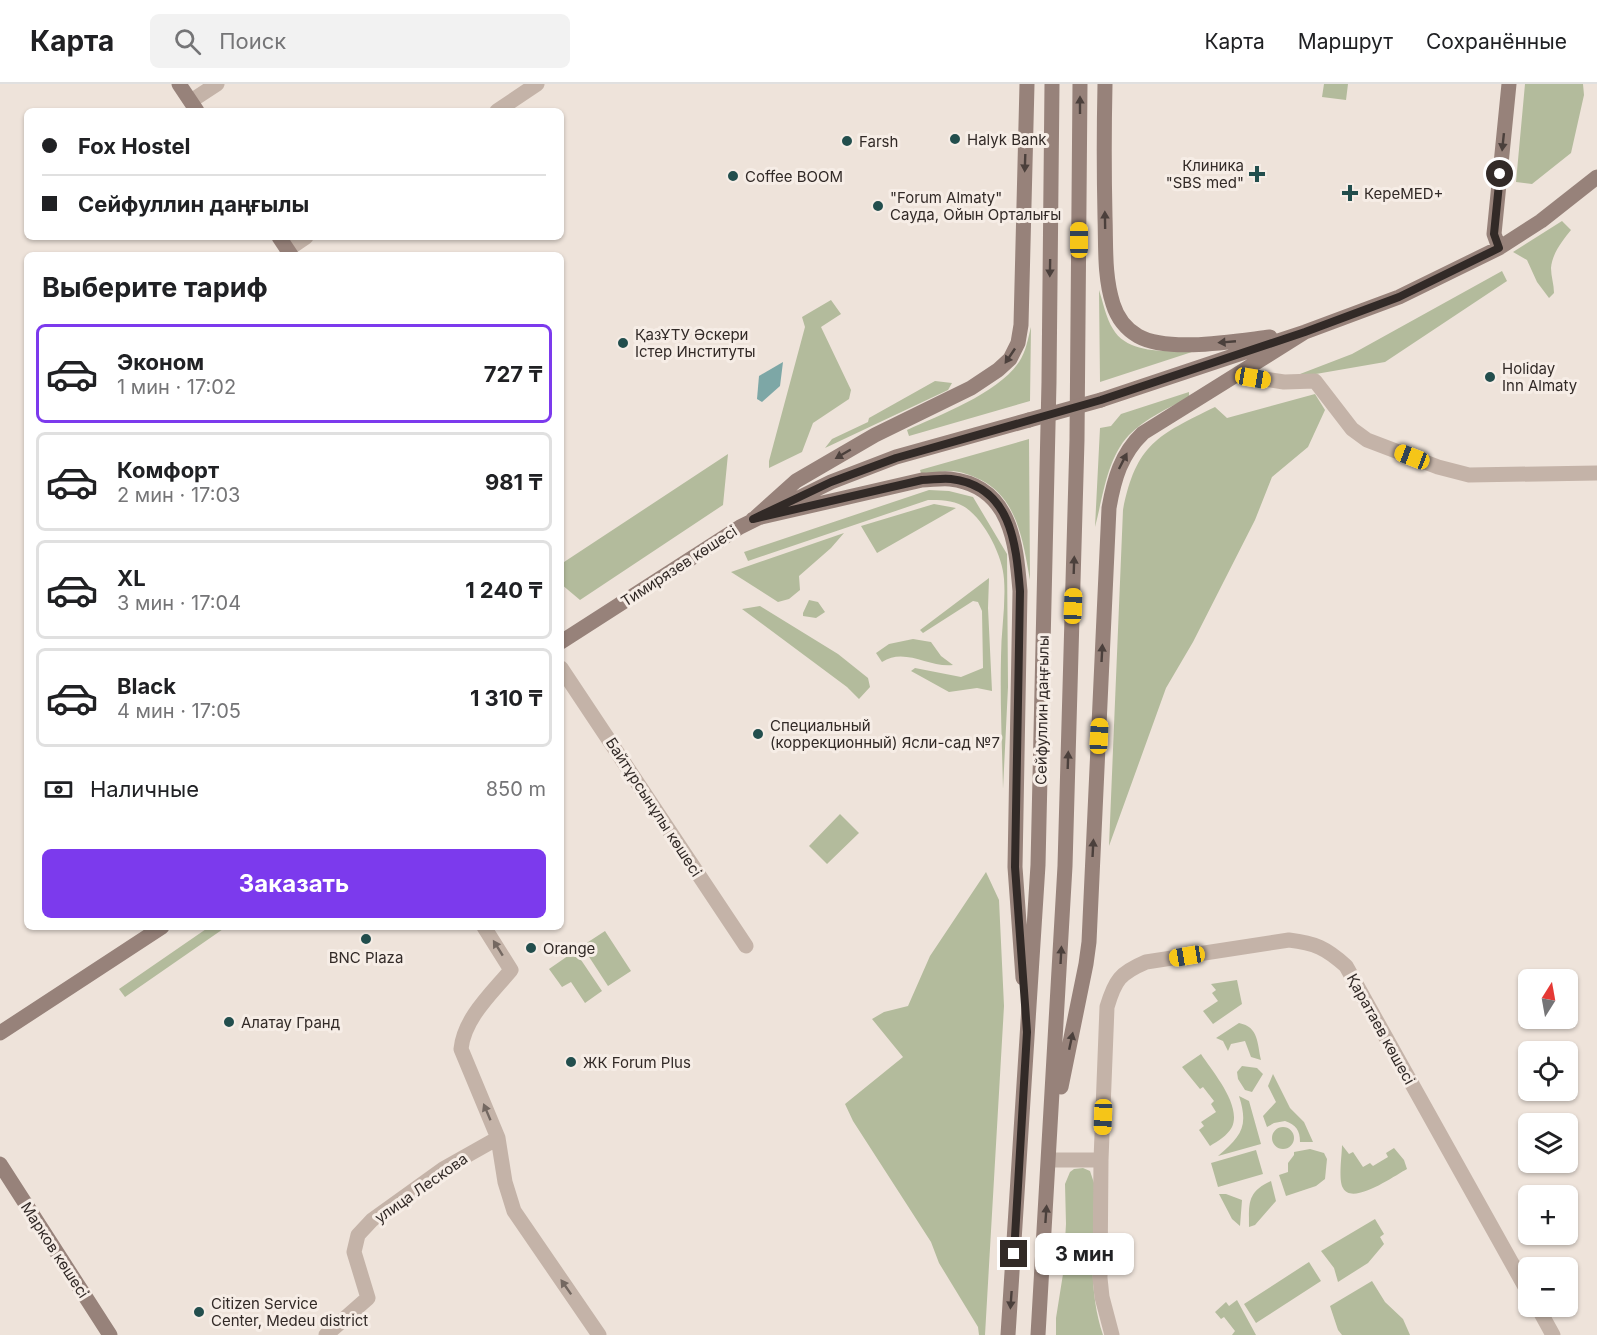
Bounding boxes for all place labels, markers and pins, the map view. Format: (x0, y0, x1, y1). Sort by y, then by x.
place label: Halyk Bank (967, 130, 1047, 149)
place label: Farsh (859, 132, 898, 151)
marker: Halyk Bank (948, 132, 962, 146)
marker: Farsh (840, 134, 854, 148)
place label: Клиника "SBS med" (1166, 156, 1244, 192)
marker: Клиника "SBS med" (1248, 165, 1266, 183)
place label: Coffee BOOM (745, 167, 843, 186)
marker: Coffee BOOM (726, 169, 740, 183)
marker: КереMED+ (1341, 184, 1359, 202)
place label: КереMED+ (1364, 184, 1443, 203)
place label: "Forum Almaty" Сауда, Ойын Орталығы (890, 188, 1061, 224)
marker: "Forum Almaty" Сауда, Ойын Орталығы (871, 199, 885, 213)
place label: ҚазҰТУ Әскери Істер Институты (635, 325, 755, 361)
marker: ҚазҰТУ Әскери Істер Институты (616, 336, 630, 350)
place label: Holiday Inn Almaty (1502, 359, 1578, 395)
marker: Holiday Inn Almaty (1483, 370, 1497, 384)
place label: Специальный (коррекционный) Ясли-сад №7 (770, 716, 1000, 752)
marker: Специальный (коррекционный) Ясли-сад №7 (751, 727, 765, 741)
marker: BNC Plaza (359, 932, 373, 946)
place label: Orange (543, 939, 595, 958)
marker: Orange (524, 941, 538, 955)
place label: BNC Plaza (329, 948, 403, 967)
place label: Алатау Гранд (241, 1013, 340, 1032)
marker: Алатау Гранд (222, 1015, 236, 1029)
place label: ЖК Forum Plus (583, 1053, 691, 1072)
marker: ЖК Forum Plus (564, 1055, 578, 1069)
place label: Citizen Service Center, Medeu district (211, 1294, 368, 1330)
marker: Citizen Service Center, Medeu district (192, 1305, 206, 1319)

